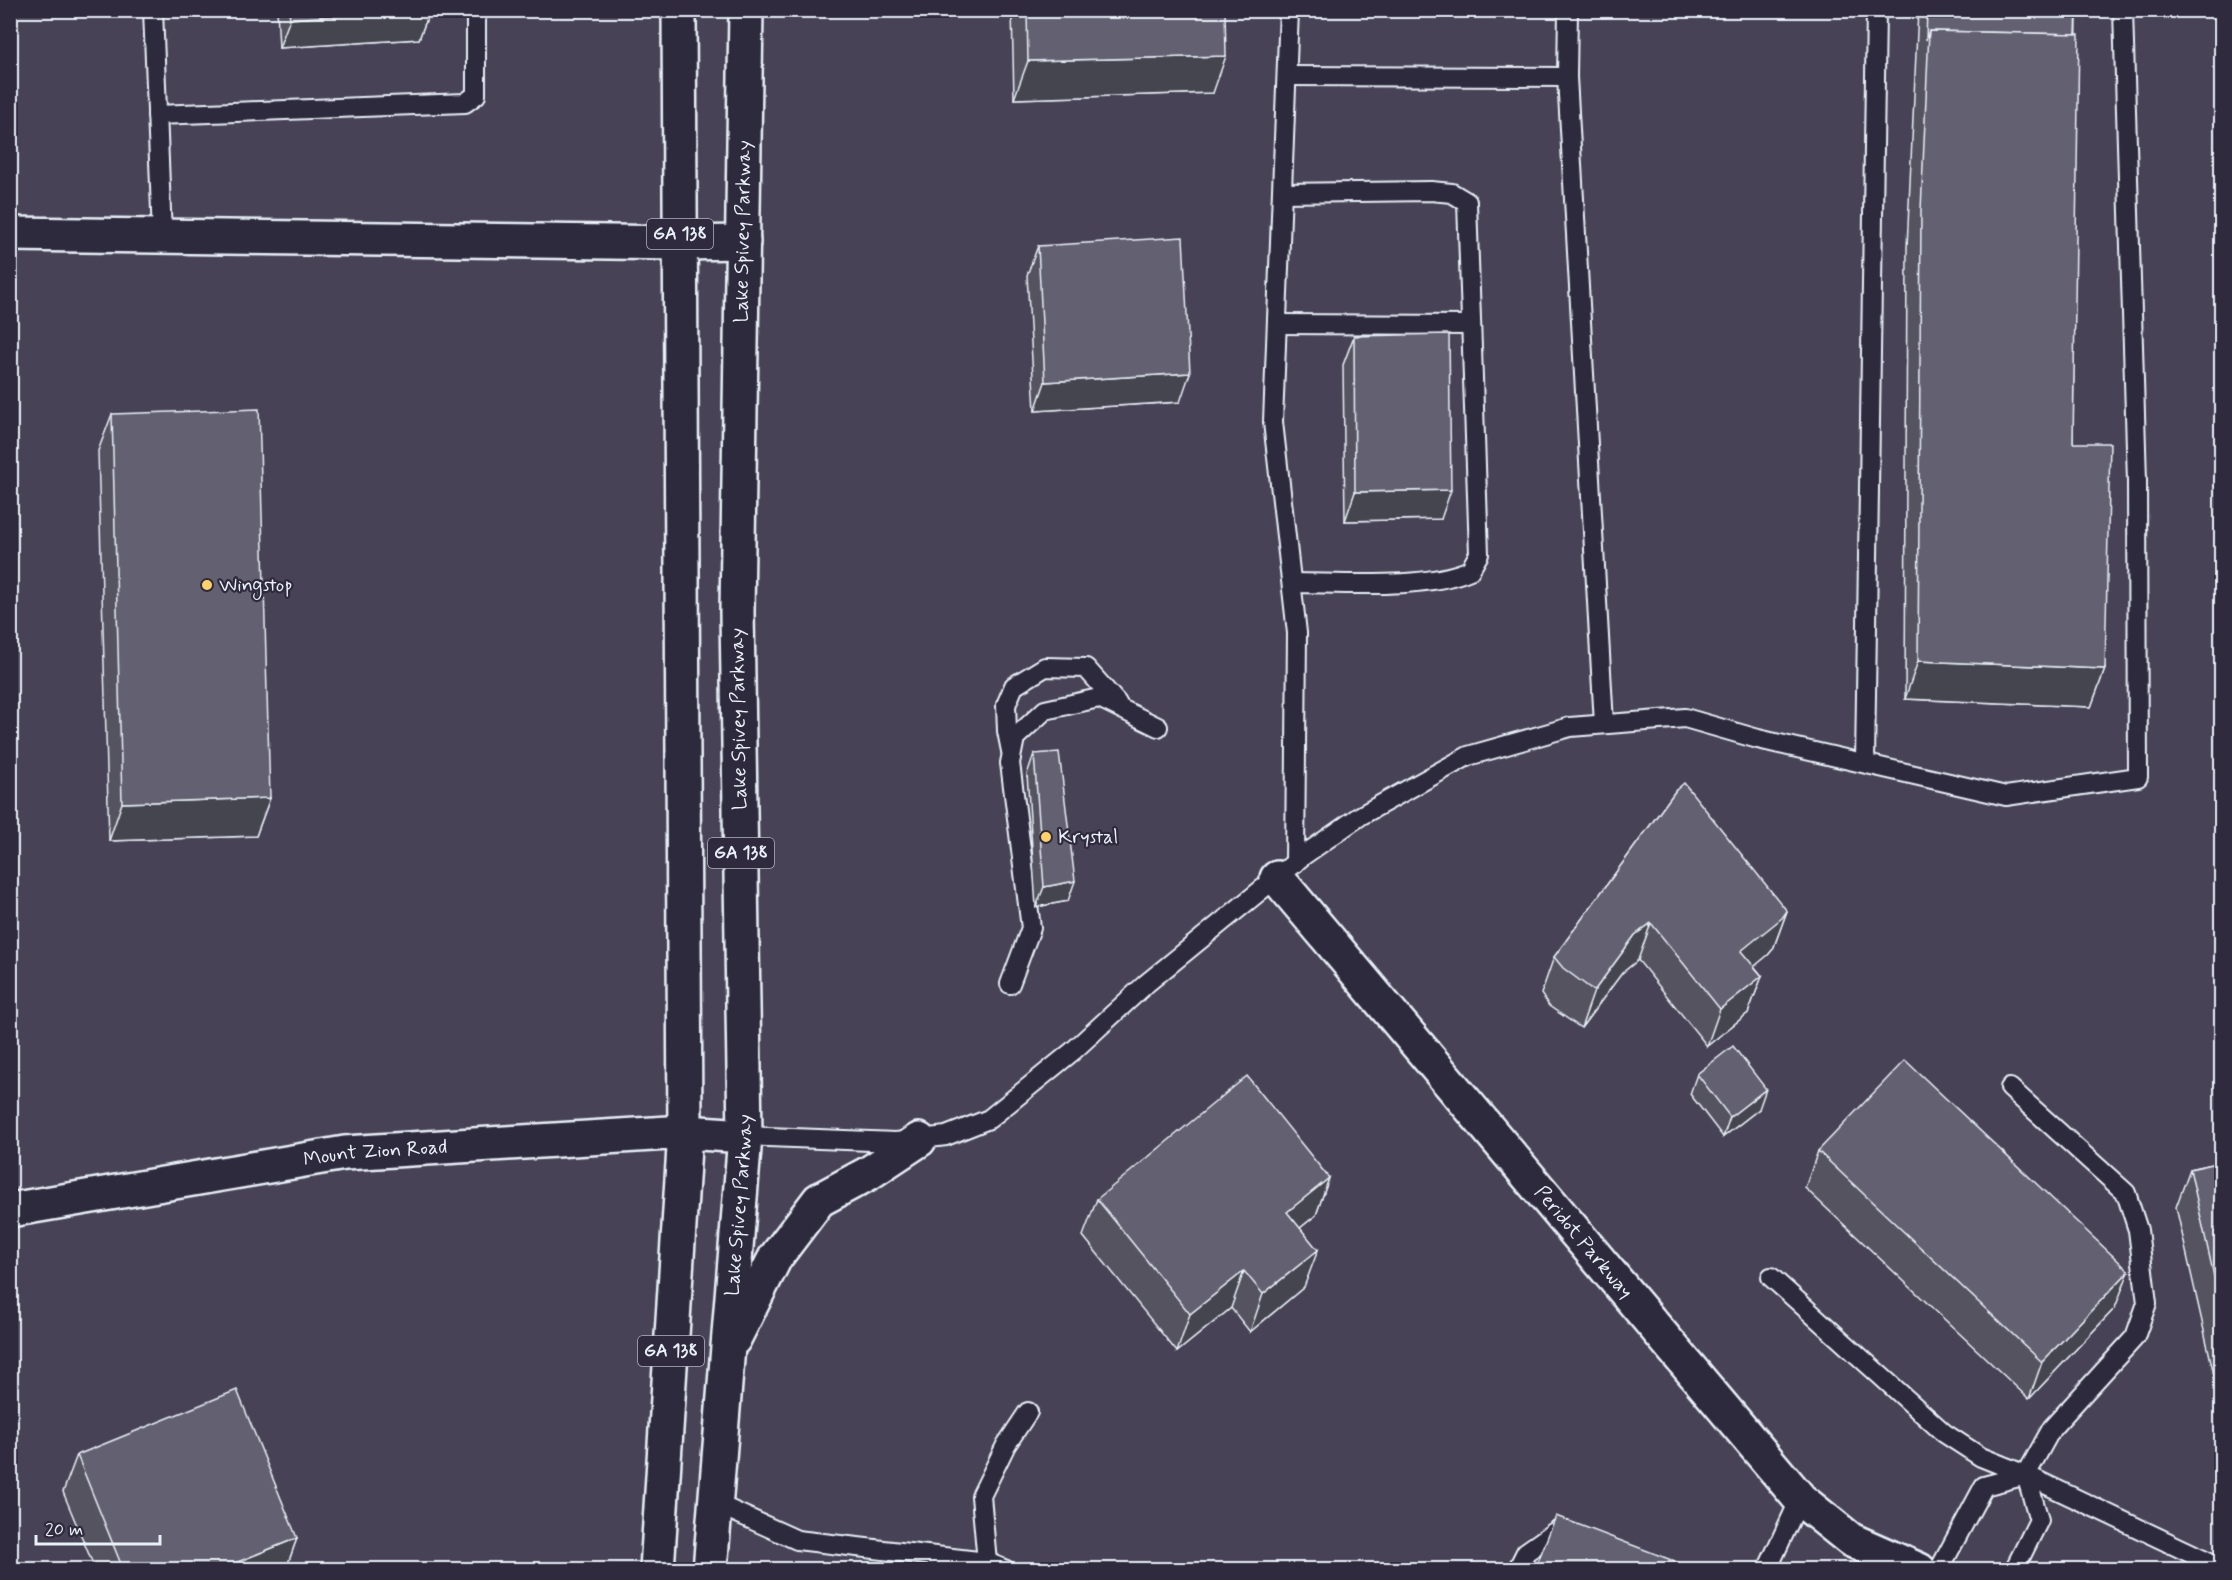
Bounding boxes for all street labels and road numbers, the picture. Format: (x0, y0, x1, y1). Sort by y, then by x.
street label: Lake Spivey Parkway (728, 140, 758, 323)
road number: GA 138 (647, 219, 713, 249)
street label: Lake Spivey Parkway (724, 628, 754, 810)
road number: GA 138 (708, 838, 774, 868)
street label: Lake Spivey Parkway (719, 1114, 759, 1297)
street label: Mount Zion Road (301, 1133, 448, 1173)
street label: Peridot Parkway (1528, 1180, 1639, 1304)
road number: GA 138 (638, 1336, 704, 1366)

